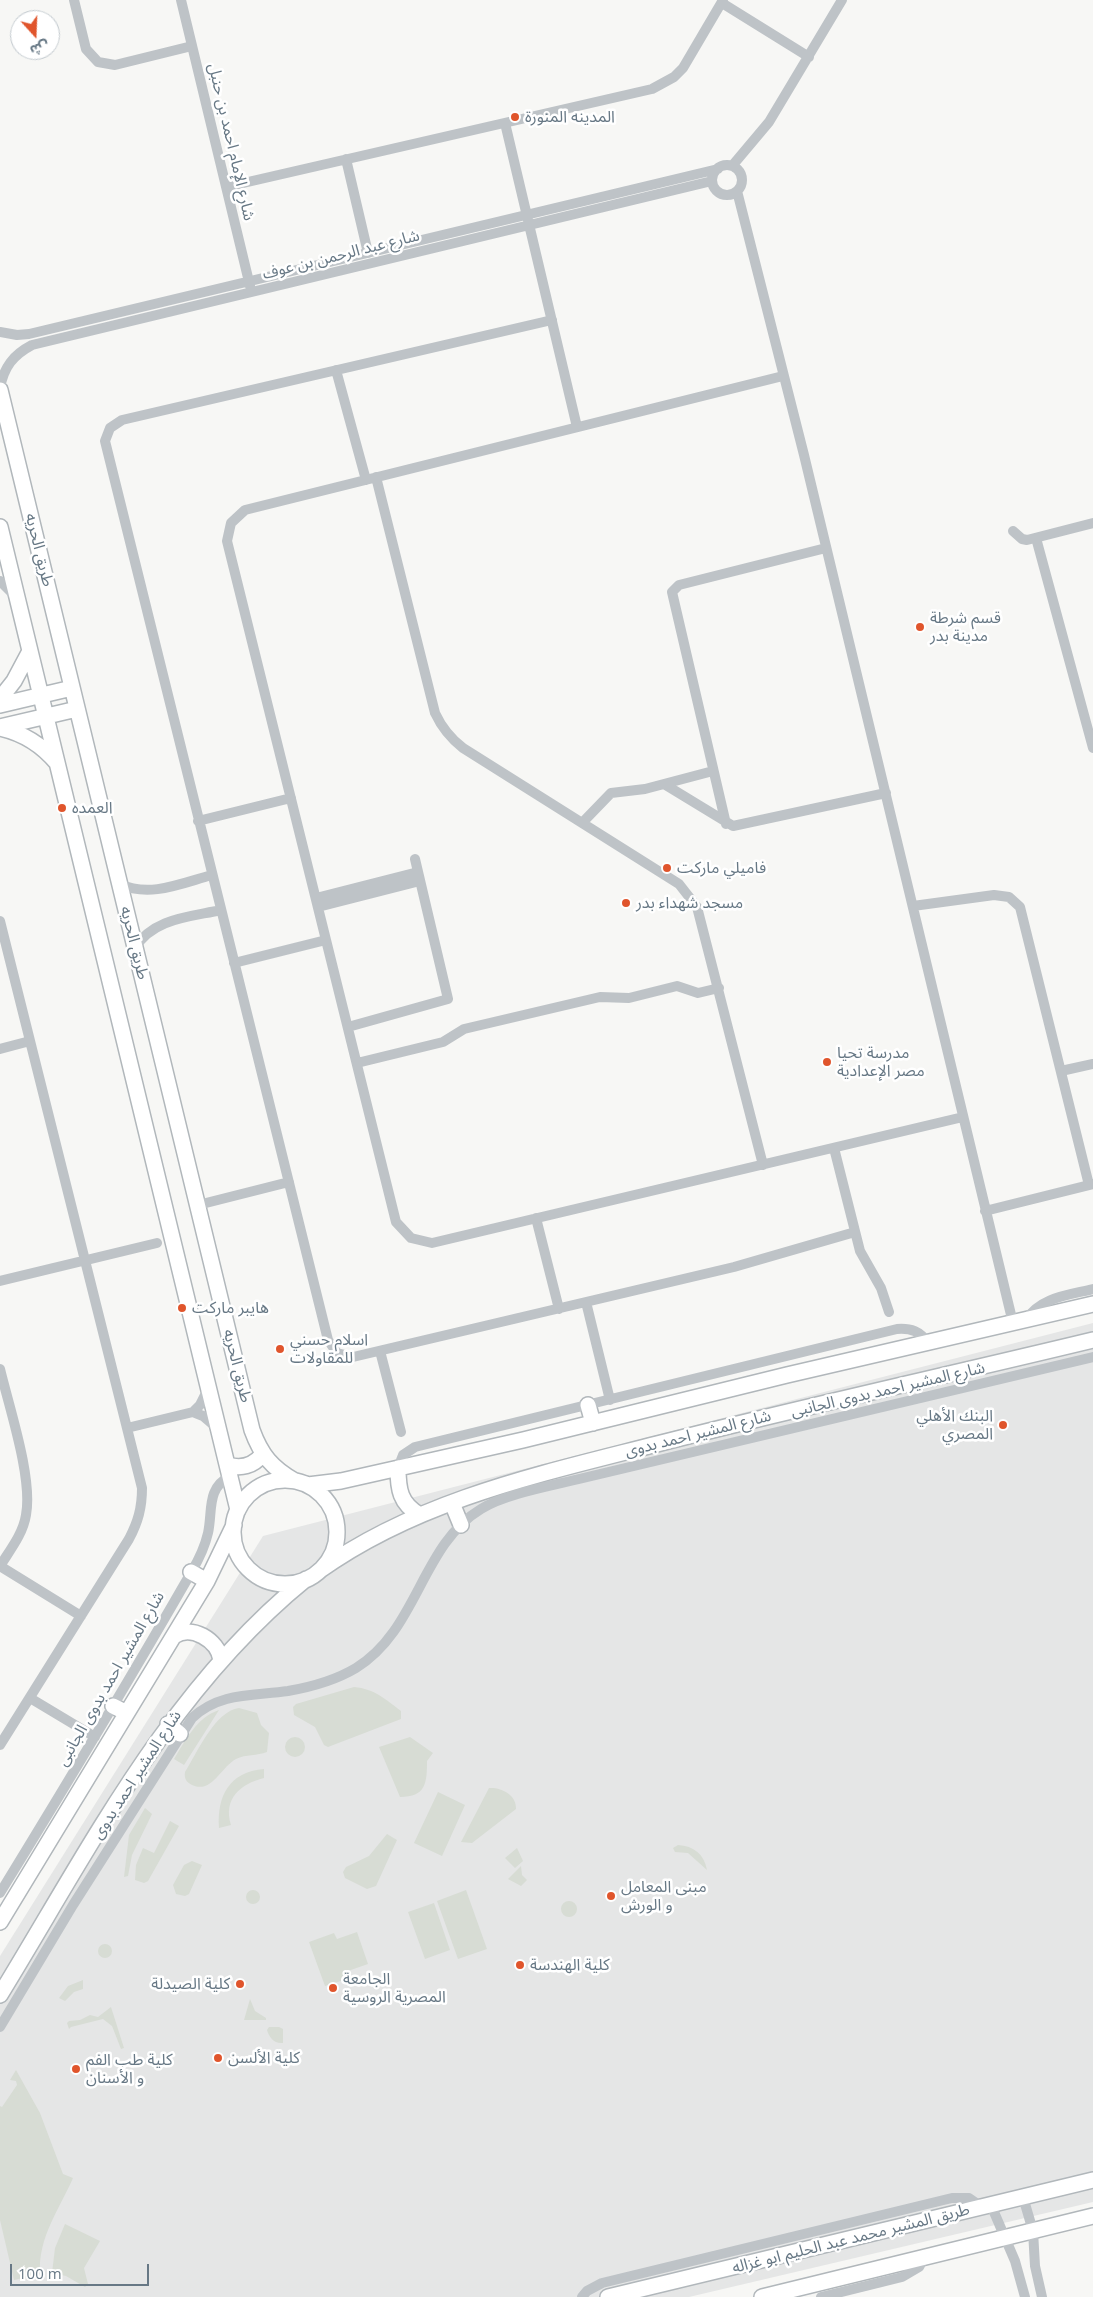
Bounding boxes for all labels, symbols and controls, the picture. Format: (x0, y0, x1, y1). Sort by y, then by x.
north arrow (10, 10, 60, 60)
text: ش (28, 36, 52, 61)
street label: شارع الإمام احمد بن حنبل (204, 62, 258, 222)
place label: المدينه المنورة (525, 107, 615, 127)
marker: المدينه المنورة (509, 111, 521, 123)
street label: شارع عبد الرحمن بن عوف (260, 226, 422, 284)
street label: طريق الحريه (21, 511, 57, 589)
place label: قسم شرطة مدينة بدر (930, 608, 1001, 646)
marker: قسم شرطة مدينة بدر (914, 621, 926, 633)
place label: العمده (72, 798, 113, 818)
marker: العمده (56, 802, 68, 814)
place label: فاميلي ماركت (677, 858, 766, 878)
marker: فاميلي ماركت (661, 862, 673, 874)
place label: مسجد شهداء بدر (636, 893, 743, 913)
marker: مسجد شهداء بدر (620, 897, 632, 909)
street label: طريق الحريه (116, 904, 152, 982)
place label: مدرسة تحيا مصر الإعدادية (837, 1043, 925, 1081)
marker: مدرسة تحيا مصر الإعدادية (821, 1056, 833, 1068)
place label: هايبر ماركت (192, 1298, 269, 1318)
marker: هايبر ماركت (176, 1302, 188, 1314)
street label: طريق الحريه (219, 1327, 255, 1405)
place label: اسلام حسني للمقاولات (290, 1330, 368, 1368)
marker: اسلام حسني للمقاولات (274, 1343, 286, 1355)
street label: شارع المشير احمد بدوى الجانبى (789, 1358, 987, 1422)
place label: البنك الأهلي المصري (916, 1406, 993, 1444)
street label: شارع المشير احمد بدوى (623, 1407, 773, 1461)
marker: البنك الأهلي المصري (997, 1419, 1009, 1431)
street label: شارع المشير احمد بدوى الجانبى (53, 1588, 169, 1770)
street label: شارع المشير احمد بدوى (88, 1707, 186, 1843)
place label: مبنى المعامل و الورش (621, 1877, 707, 1915)
marker: مبنى المعامل و الورش (605, 1890, 617, 1902)
place label: كلية الهندسة (530, 1955, 610, 1975)
marker: كلية الهندسة (514, 1959, 526, 1971)
place label: الجامعة المصرية الروسية (343, 1969, 446, 2007)
place label: كلية الصيدلة (151, 1974, 230, 1994)
marker: كلية الصيدلة (234, 1978, 246, 1990)
marker: الجامعة المصرية الروسية (327, 1982, 339, 1994)
place label: كلية الألسن (228, 2048, 300, 2068)
place label: كلية طب الفم و الأسنان (86, 2050, 173, 2088)
marker: كلية الألسن (212, 2052, 224, 2064)
marker: كلية طب الفم و الأسنان (70, 2063, 82, 2075)
street label: طريق المشير محمد عبد الحليم ابو غزاله (730, 2200, 972, 2278)
scale bar (12, 2254, 151, 2286)
text: 100 m (18, 2263, 62, 2283)

